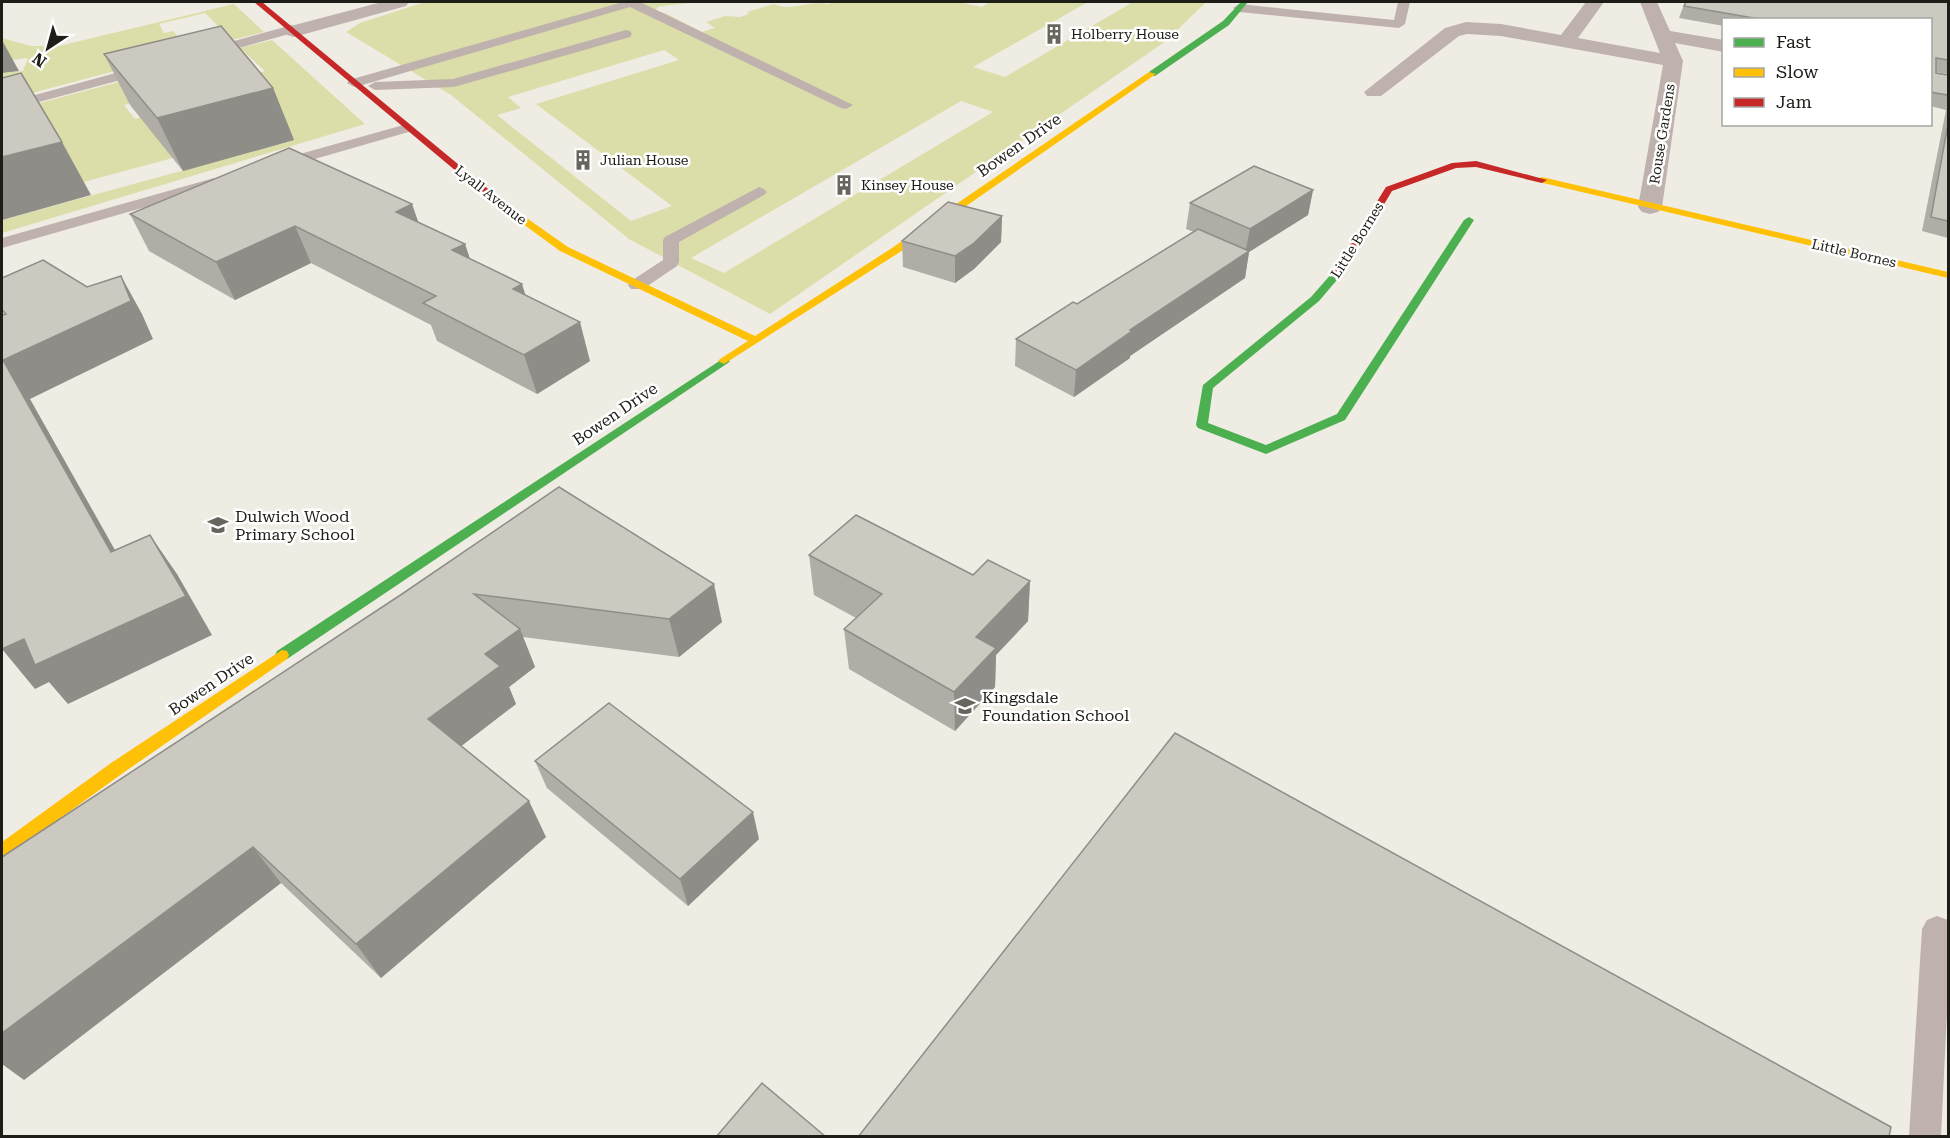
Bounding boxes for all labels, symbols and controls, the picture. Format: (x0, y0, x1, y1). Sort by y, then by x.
north arrow (18, 18, 78, 78)
legend (1722, 18, 1932, 126)
building icon: Holberry House (1042, 22, 1066, 46)
place label: Holberry House (1071, 26, 1179, 42)
text: Fast (1776, 31, 1811, 52)
text: N (29, 48, 50, 71)
text: Slow (1776, 61, 1818, 82)
street label: Rouse Gardens (1646, 82, 1678, 185)
text: Jam (1776, 91, 1812, 112)
street label: Bowen Drive (973, 109, 1065, 181)
building icon: Julian House (571, 148, 595, 172)
place label: Julian House (600, 152, 689, 168)
street label: Lyall Avenue (452, 162, 530, 228)
building icon: Kinsey House (832, 173, 856, 197)
place label: Kinsey House (861, 177, 954, 193)
street label: Little Bornes (1327, 199, 1387, 281)
street label: Little Bornes (1810, 235, 1898, 271)
street label: Bowen Drive (569, 379, 661, 449)
place label: Dulwich Wood Primary School (235, 507, 355, 544)
school or university icon: Dulwich Wood Primary School (206, 513, 230, 537)
street label: Bowen Drive (165, 649, 257, 719)
place label: Kingsdale Foundation School (982, 688, 1129, 725)
school or university icon: Kingsdale Foundation School (953, 694, 977, 718)

